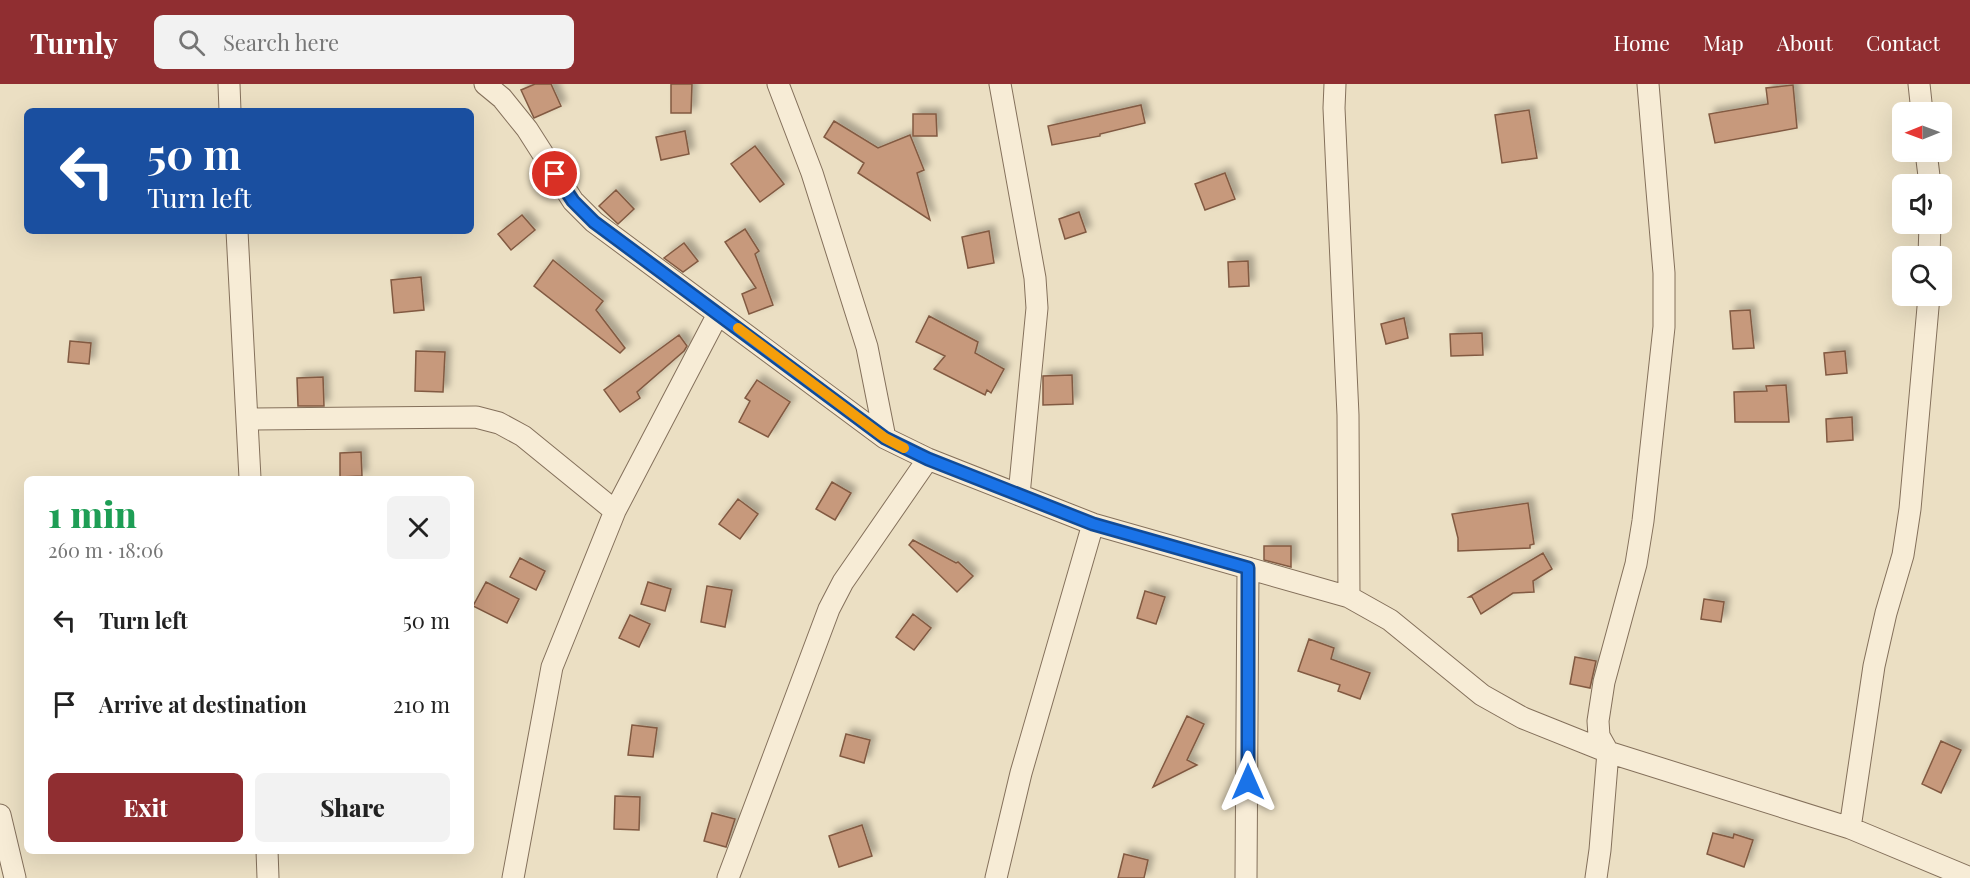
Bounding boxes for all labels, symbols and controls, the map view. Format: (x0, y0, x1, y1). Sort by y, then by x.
search box (154, 15, 574, 69)
text: Turnly (30, 24, 118, 61)
icon: search (175, 26, 208, 59)
text: Search here (223, 27, 339, 57)
text: Home (1614, 28, 1670, 56)
text: Map (1703, 28, 1744, 56)
text: About (1777, 28, 1833, 56)
text: Contact (1866, 28, 1940, 56)
north arrow (1892, 102, 1952, 162)
map controls (1892, 102, 1952, 306)
text: 50 m (147, 125, 241, 181)
icon: left (48, 132, 126, 210)
pin (529, 148, 580, 199)
icon: arrive (538, 157, 571, 190)
button: sound (1892, 174, 1952, 234)
text: Turn left (147, 179, 251, 215)
button: search (1892, 246, 1952, 306)
text: 1 min (48, 489, 137, 537)
button: close (387, 496, 450, 559)
text: 260 m · 18:06 (48, 536, 163, 563)
icon: left (48, 604, 81, 637)
text: Turn left (99, 605, 188, 635)
text: 50 m (403, 605, 450, 635)
icon: arrive (48, 688, 81, 721)
text: Arrive at destination (99, 689, 307, 719)
text: 210 m (393, 689, 450, 719)
position arrow (1216, 750, 1280, 814)
button: Exit (48, 773, 243, 842)
button: Share (255, 773, 450, 842)

